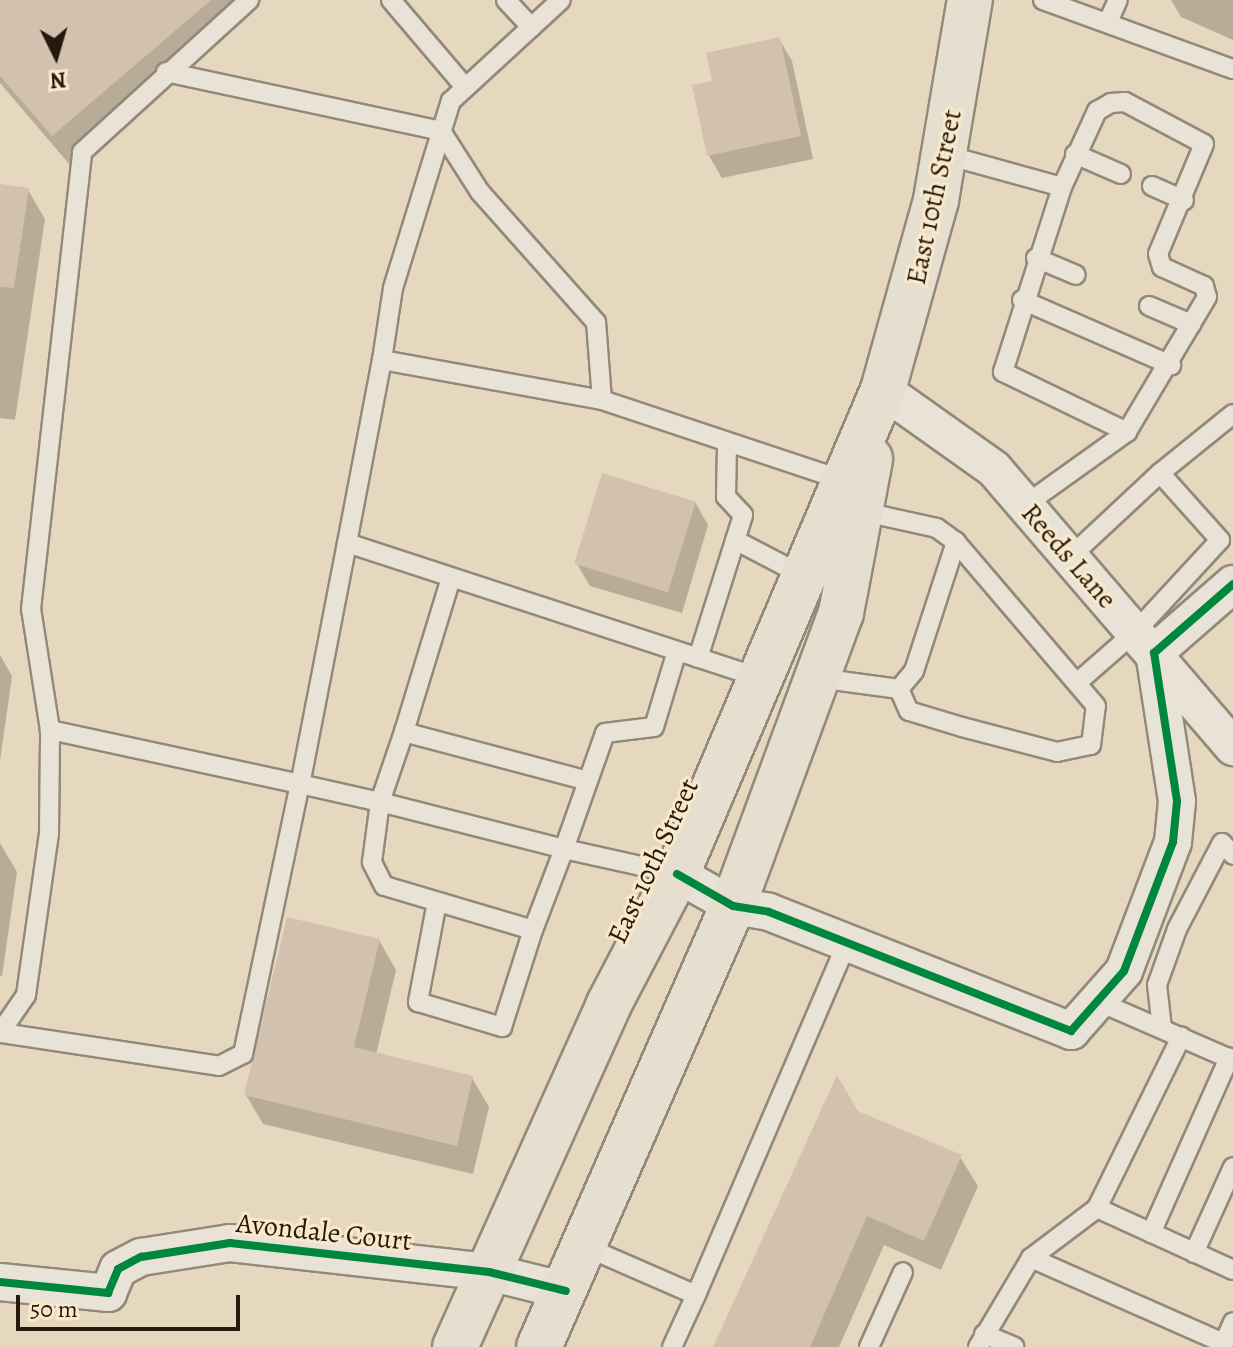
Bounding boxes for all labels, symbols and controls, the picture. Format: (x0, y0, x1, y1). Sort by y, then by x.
north arrow (16, 16, 96, 96)
text: N (49, 64, 67, 96)
street label: East 10th Street (899, 106, 969, 288)
street label: Reeds Lane (1014, 497, 1124, 615)
street label: East 10th Street (600, 773, 706, 949)
street label: Avondale Court (235, 1206, 413, 1258)
scale bar (20, 1279, 244, 1329)
text: 50 m (30, 1293, 78, 1325)

